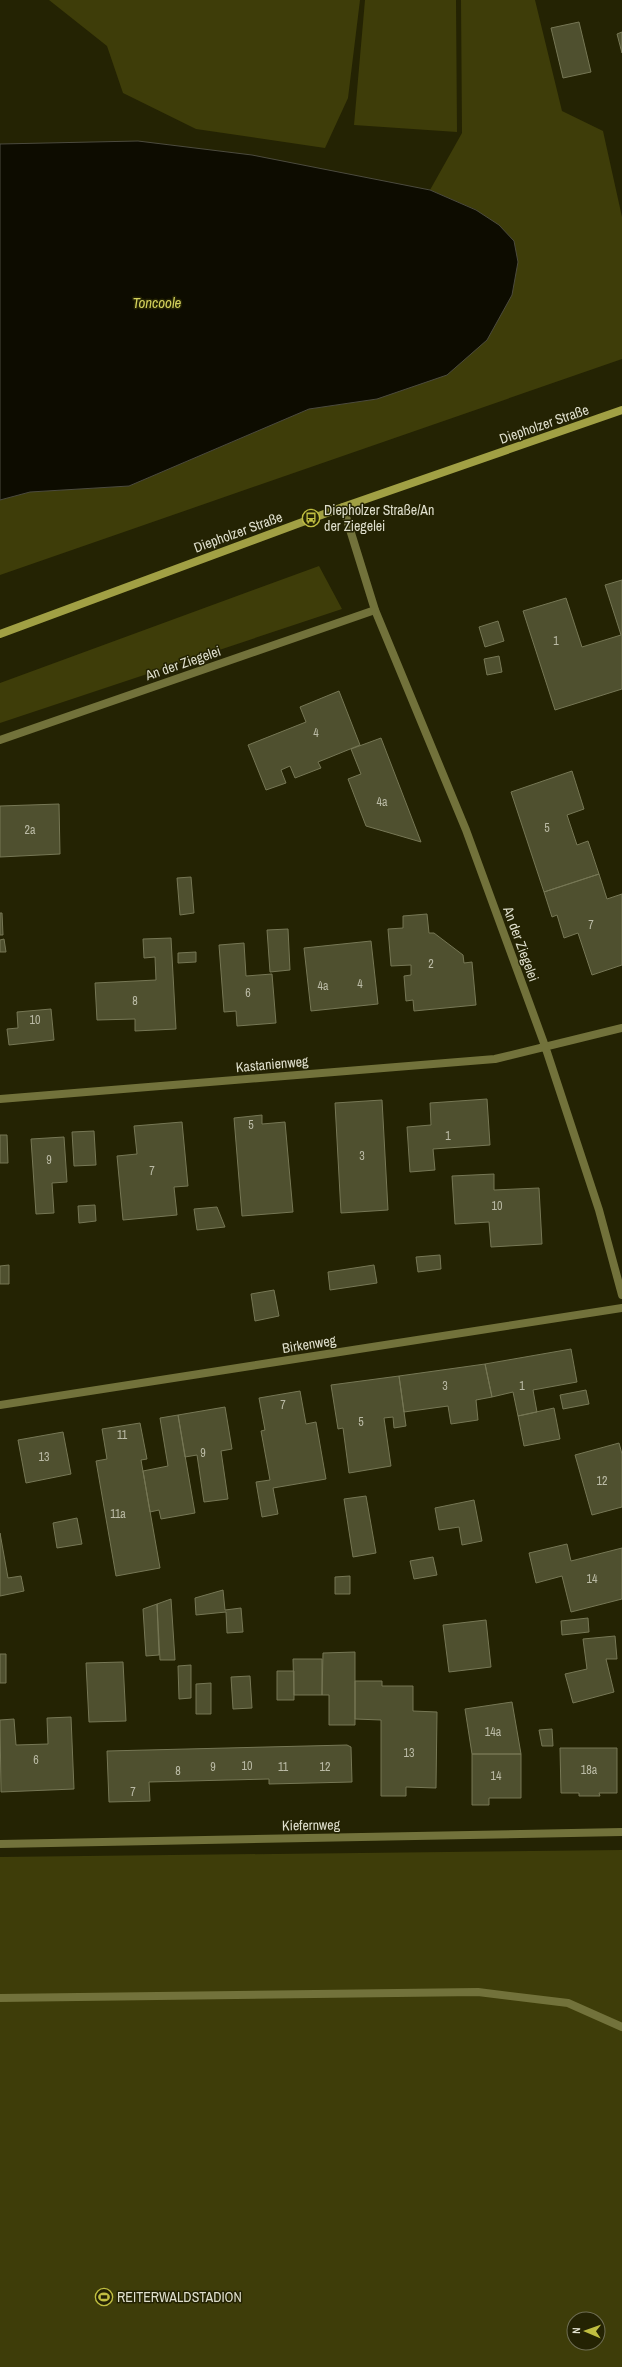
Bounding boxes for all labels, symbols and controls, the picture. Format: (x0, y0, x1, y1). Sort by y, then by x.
water label: Toncoole (133, 292, 182, 313)
street label: Diepholzer Straße (497, 400, 591, 448)
place label: Diepholzer Straße/An der Ziegelei (324, 501, 434, 535)
street label: Diepholzer Straße (191, 508, 285, 556)
bus stop icon: Diepholzer Straße/An der Ziegelei (301, 508, 321, 528)
house number: 1 (553, 633, 559, 649)
street label: An der Ziegelei (142, 642, 223, 685)
house number: 4 (313, 725, 319, 741)
house number: 4a (377, 794, 388, 810)
house number: 5 (544, 820, 550, 836)
house number: 2a (25, 822, 36, 838)
street label: An der Ziegelei (499, 903, 543, 984)
house number: 7 (588, 917, 594, 933)
house number: 2 (428, 956, 434, 972)
house number: 4 (357, 976, 363, 992)
house number: 4a (318, 978, 329, 994)
house number: 6 (245, 985, 251, 1001)
house number: 8 (132, 993, 138, 1009)
house number: 10 (30, 1012, 40, 1028)
street label: Kastanienweg (235, 1052, 310, 1076)
house number: 5 (248, 1117, 254, 1133)
house number: 1 (445, 1128, 451, 1144)
house number: 3 (359, 1148, 365, 1164)
house number: 9 (46, 1152, 52, 1168)
house number: 7 (149, 1163, 155, 1179)
house number: 10 (492, 1198, 502, 1214)
street label: Birkenweg (281, 1331, 338, 1357)
house number: 3 (442, 1378, 448, 1394)
house number: 1 (519, 1378, 525, 1394)
house number: 7 (280, 1397, 286, 1413)
house number: 5 (358, 1414, 364, 1430)
house number: 11 (117, 1427, 128, 1443)
house number: 9 (200, 1445, 206, 1461)
house number: 13 (39, 1449, 49, 1465)
house number: 12 (597, 1473, 607, 1489)
house number: 11a (110, 1506, 126, 1522)
house number: 14 (587, 1571, 598, 1587)
house number: 14a (485, 1724, 502, 1740)
house number: 13 (404, 1745, 414, 1761)
house number: 6 (33, 1752, 39, 1768)
house number: 10 (242, 1758, 252, 1774)
house number: 9 (210, 1759, 216, 1775)
house number: 11 (278, 1759, 289, 1775)
house number: 12 (320, 1759, 330, 1775)
house number: 18a (581, 1762, 598, 1778)
house number: 8 (175, 1763, 181, 1779)
house number: 14 (491, 1768, 502, 1784)
house number: 7 (130, 1784, 136, 1800)
street label: Kiefernweg (282, 1815, 341, 1835)
sports icon: REITERWALDSTADION (94, 2287, 114, 2307)
place label: REITERWALDSTADION (117, 2288, 242, 2306)
north arrow (566, 2311, 606, 2351)
text: N (569, 2327, 583, 2334)

